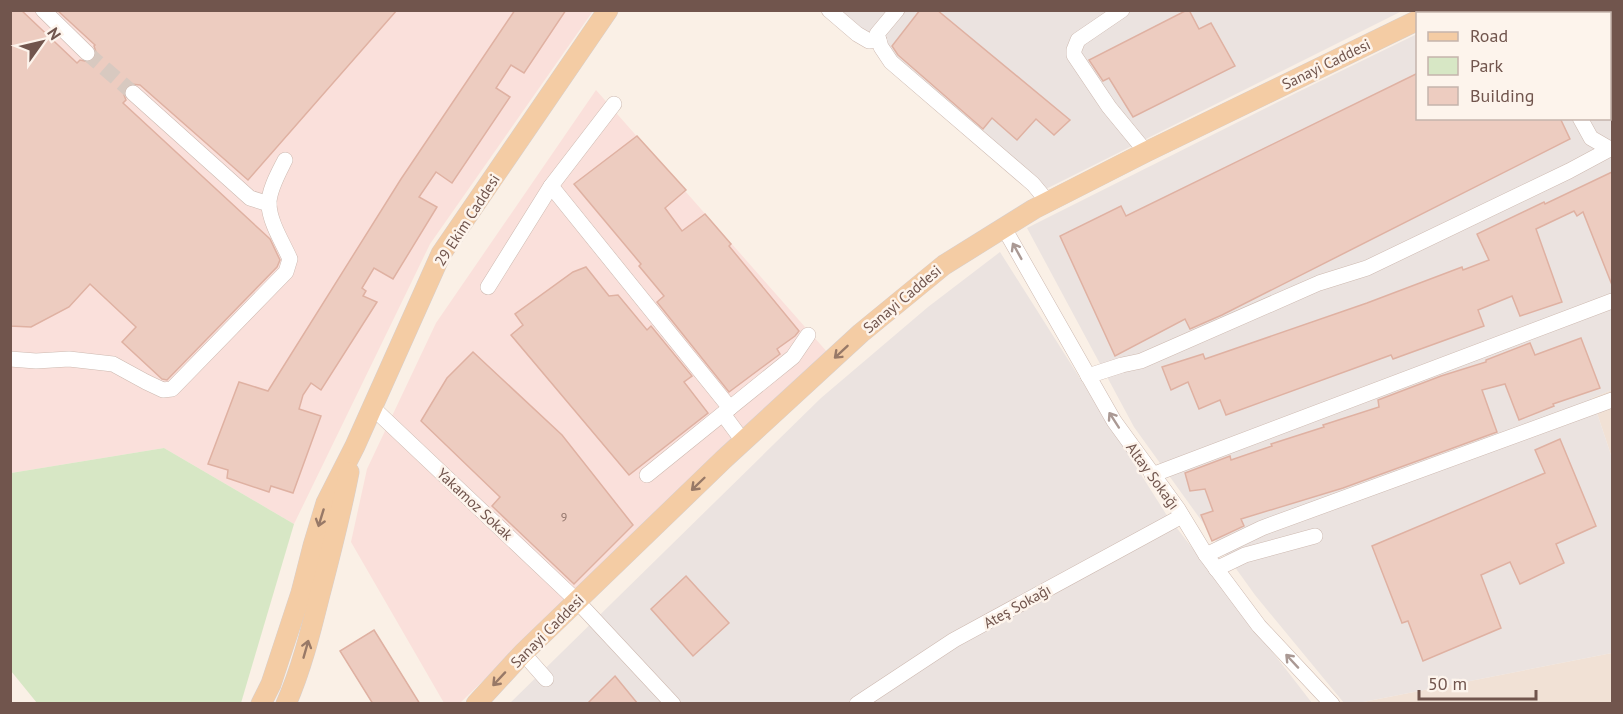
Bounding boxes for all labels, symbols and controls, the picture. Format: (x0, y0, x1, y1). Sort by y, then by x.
north arrow (12, 12, 72, 72)
legend (1416, 12, 1611, 120)
text: N (43, 24, 66, 44)
text: Road (1470, 24, 1508, 47)
street label: Sanayi Caddesi (1279, 34, 1373, 94)
text: Park (1470, 54, 1503, 77)
text: Building (1470, 84, 1534, 107)
street label: 29 Ekim Caddesi (430, 171, 504, 269)
one-way arrow (1011, 243, 1023, 260)
street label: Sanayi Caddesi (859, 261, 945, 337)
one-way arrow (834, 344, 849, 358)
one-way arrow (1108, 413, 1120, 429)
street label: Altay Sokağı (1122, 439, 1184, 513)
street label: Yakamoz Sokak (433, 464, 518, 545)
one-way arrow (690, 477, 705, 491)
one-way arrow (315, 508, 326, 527)
house number: 9 (561, 509, 567, 524)
street label: Ateş Sokağı (980, 580, 1054, 632)
street label: Sanayi Caddesi (506, 590, 588, 672)
one-way arrow (301, 640, 312, 659)
one-way arrow (1285, 654, 1299, 669)
scale bar (1419, 663, 1536, 701)
one-way arrow (492, 671, 506, 686)
text: 50 m (1428, 672, 1467, 695)

